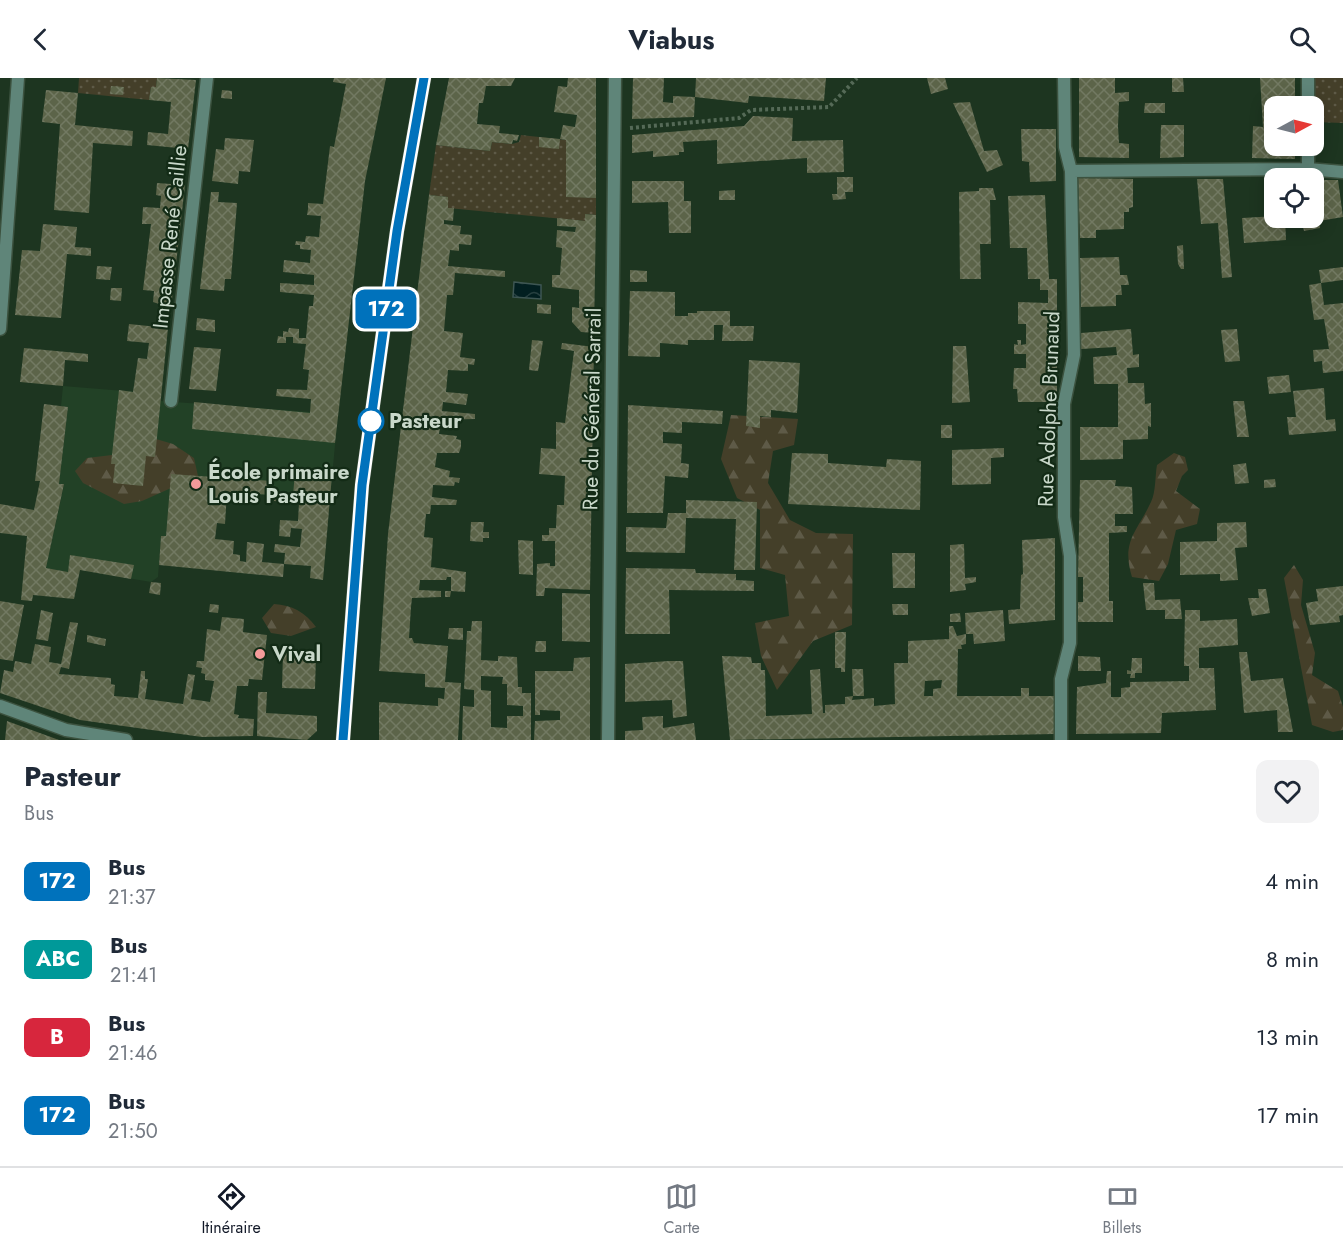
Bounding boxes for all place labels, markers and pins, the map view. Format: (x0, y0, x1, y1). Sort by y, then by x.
place label: Pasteur (389, 406, 462, 436)
marker: Pasteur (358, 408, 384, 434)
place label: École primaire Louis Pasteur (208, 457, 350, 511)
marker: École primaire Louis Pasteur (189, 477, 203, 491)
place label: Vival (271, 639, 321, 669)
marker: Vival (253, 647, 267, 661)

